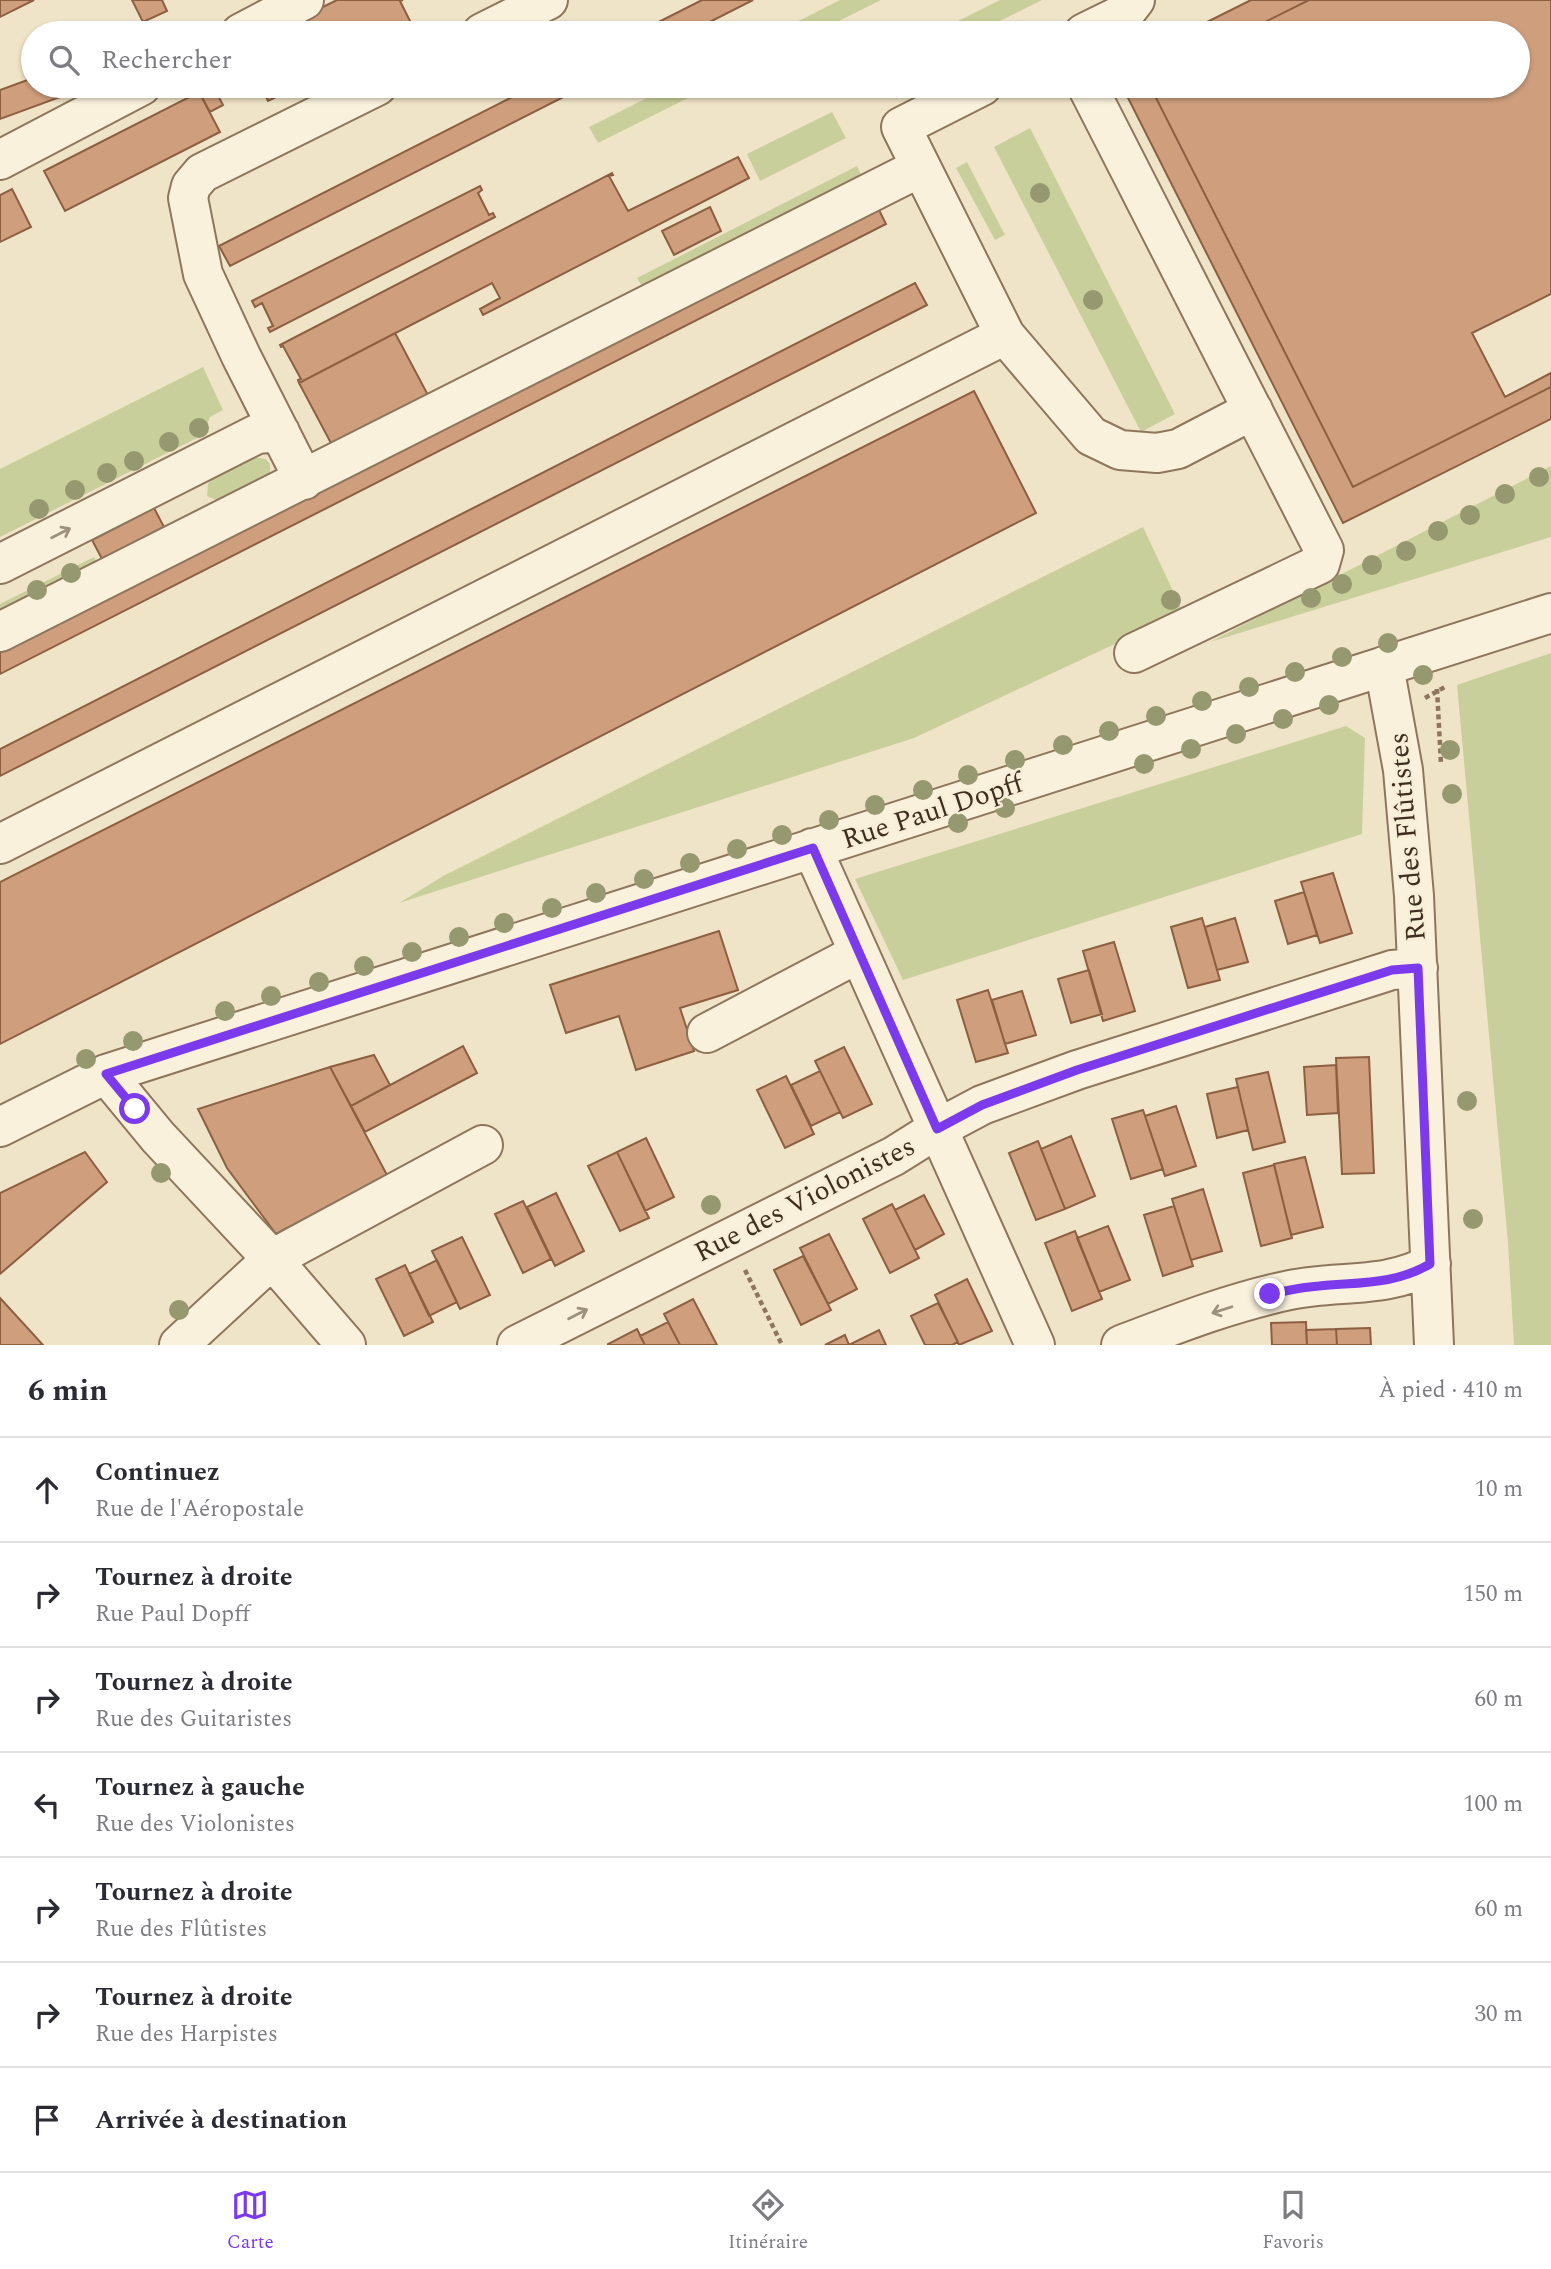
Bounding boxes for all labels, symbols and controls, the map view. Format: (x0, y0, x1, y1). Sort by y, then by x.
search box (21, 21, 1530, 98)
text: Rechercher (101, 40, 232, 80)
icon: search (45, 41, 83, 79)
one-way arrow (50, 526, 71, 540)
street label: Rue des Flûtistes (1377, 731, 1438, 943)
street label: Rue Paul Dopff (836, 761, 1031, 861)
route start (119, 1093, 150, 1124)
street label: Rue des Violonistes (687, 1125, 923, 1274)
route end (1254, 1278, 1285, 1309)
one-way arrow (1211, 1304, 1233, 1317)
one-way arrow (567, 1307, 588, 1320)
text: 6 min (28, 1368, 108, 1414)
text: À pied · 410 m (1378, 1373, 1523, 1408)
text: Continuez (95, 1452, 220, 1492)
icon: ahead (28, 1471, 66, 1509)
text: 10 m (1474, 1472, 1523, 1507)
text: Rue de l'Aéropostale (95, 1492, 304, 1527)
text: Tournez à droite (95, 1557, 293, 1597)
icon: right (28, 1576, 66, 1614)
text: 150 m (1463, 1577, 1523, 1612)
text: Rue Paul Dopff (95, 1597, 250, 1632)
text: Tournez à droite (95, 1662, 293, 1702)
icon: right (28, 1681, 66, 1719)
text: 60 m (1474, 1682, 1523, 1717)
text: Rue des Guitaristes (95, 1702, 292, 1737)
text: Tournez à gauche (95, 1767, 305, 1807)
icon: left (28, 1786, 66, 1824)
text: 100 m (1463, 1787, 1523, 1822)
text: Rue des Violonistes (95, 1807, 295, 1842)
text: Tournez à droite (95, 1872, 293, 1912)
icon: right (28, 1891, 66, 1929)
text: 60 m (1474, 1892, 1523, 1927)
text: Rue des Flûtistes (95, 1912, 267, 1947)
text: Tournez à droite (95, 1977, 293, 2017)
icon: right (28, 1996, 66, 2034)
text: 30 m (1474, 1997, 1523, 2032)
text: Rue des Harpistes (95, 2017, 278, 2052)
text: Arrivée à destination (95, 2100, 347, 2140)
icon: arrive (28, 2101, 66, 2139)
tab: Carte (227, 2186, 274, 2257)
tab: Itinéraire (728, 2186, 808, 2257)
tab: Favoris (1262, 2186, 1324, 2257)

